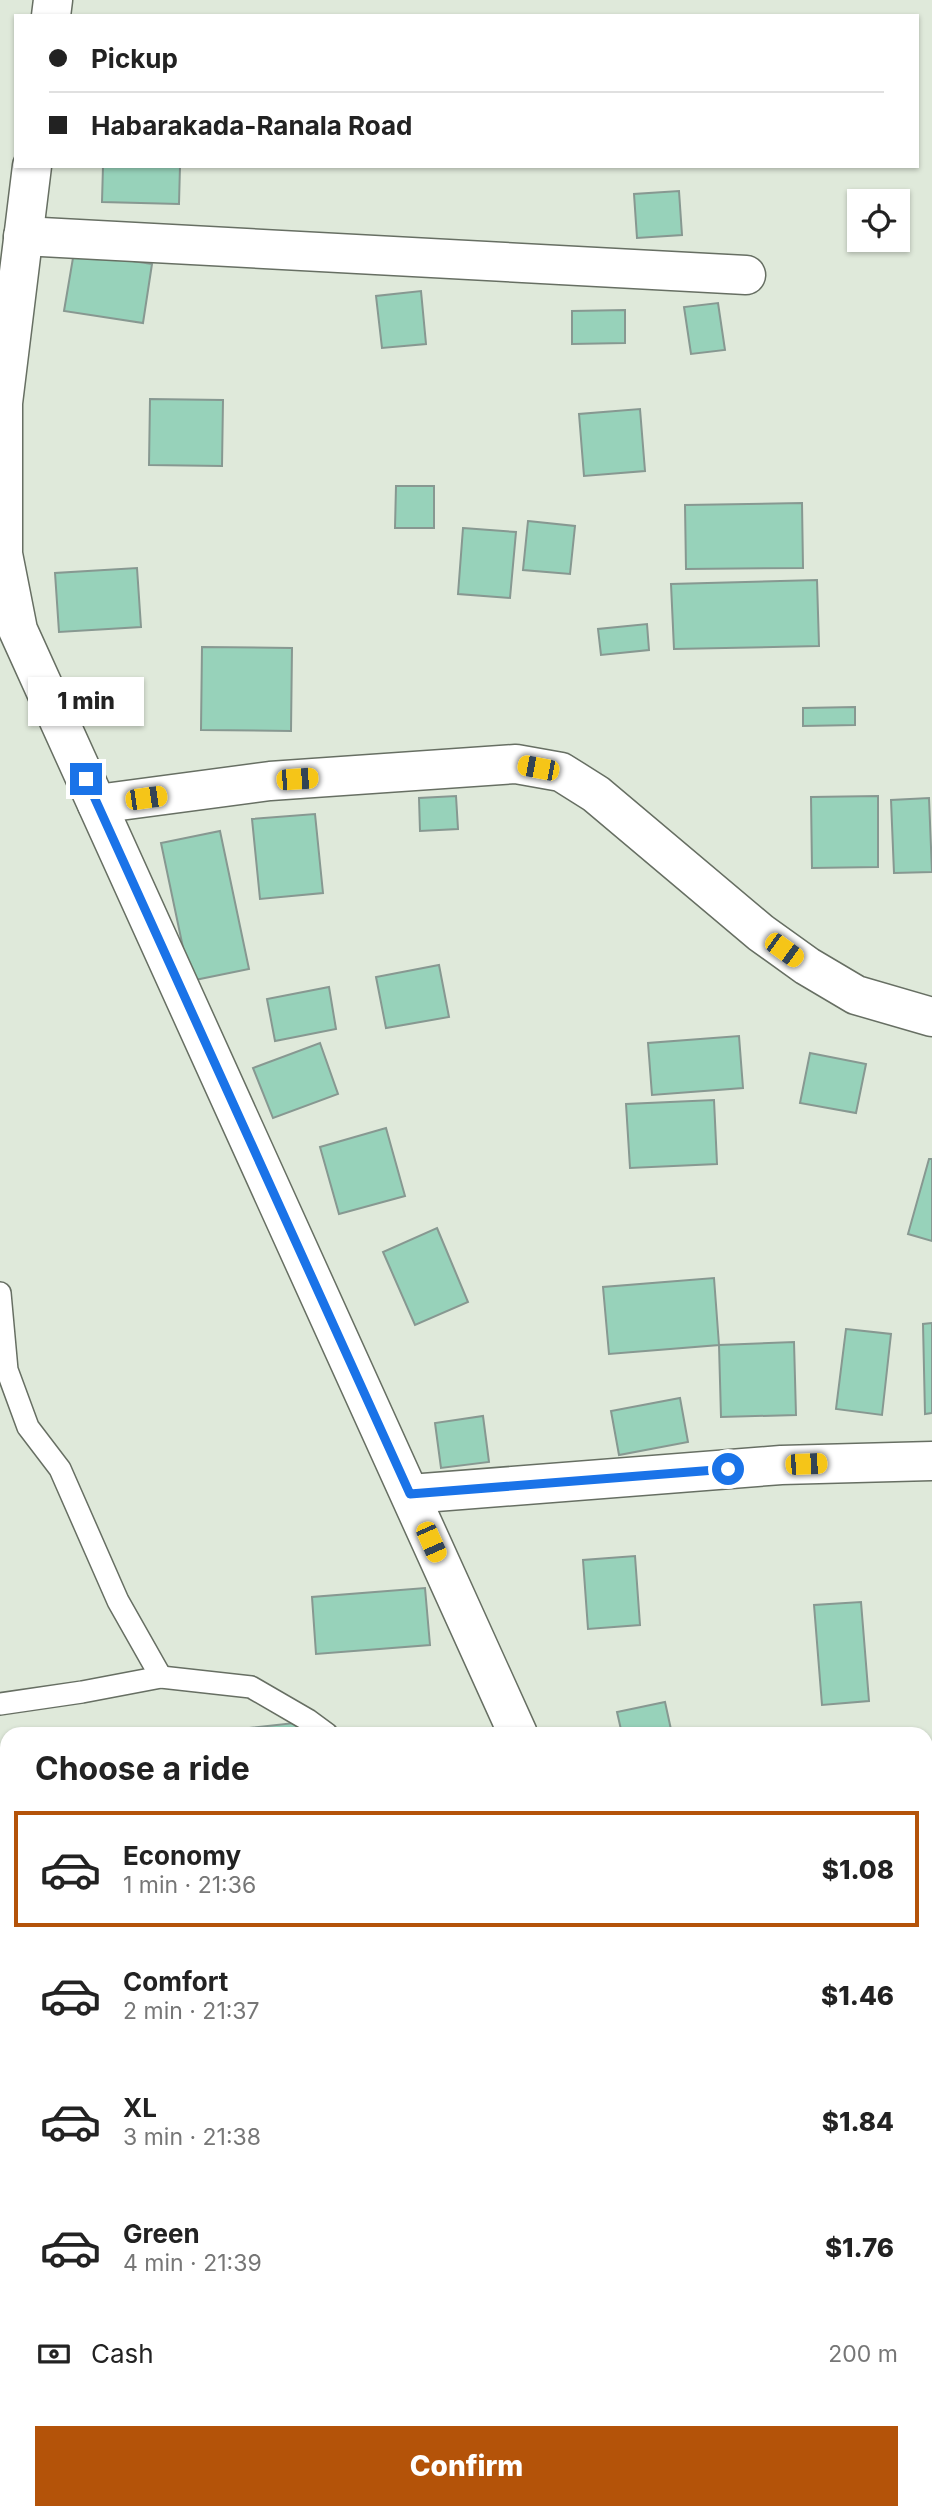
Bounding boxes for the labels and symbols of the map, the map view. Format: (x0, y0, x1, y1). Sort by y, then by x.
callout: 1 min (28, 678, 144, 726)
car (516, 754, 561, 782)
route end (70, 763, 102, 795)
car (276, 767, 319, 791)
car (124, 785, 169, 811)
car (761, 929, 808, 971)
route start (712, 1453, 744, 1485)
car (785, 1453, 828, 1475)
car (413, 1519, 450, 1565)

